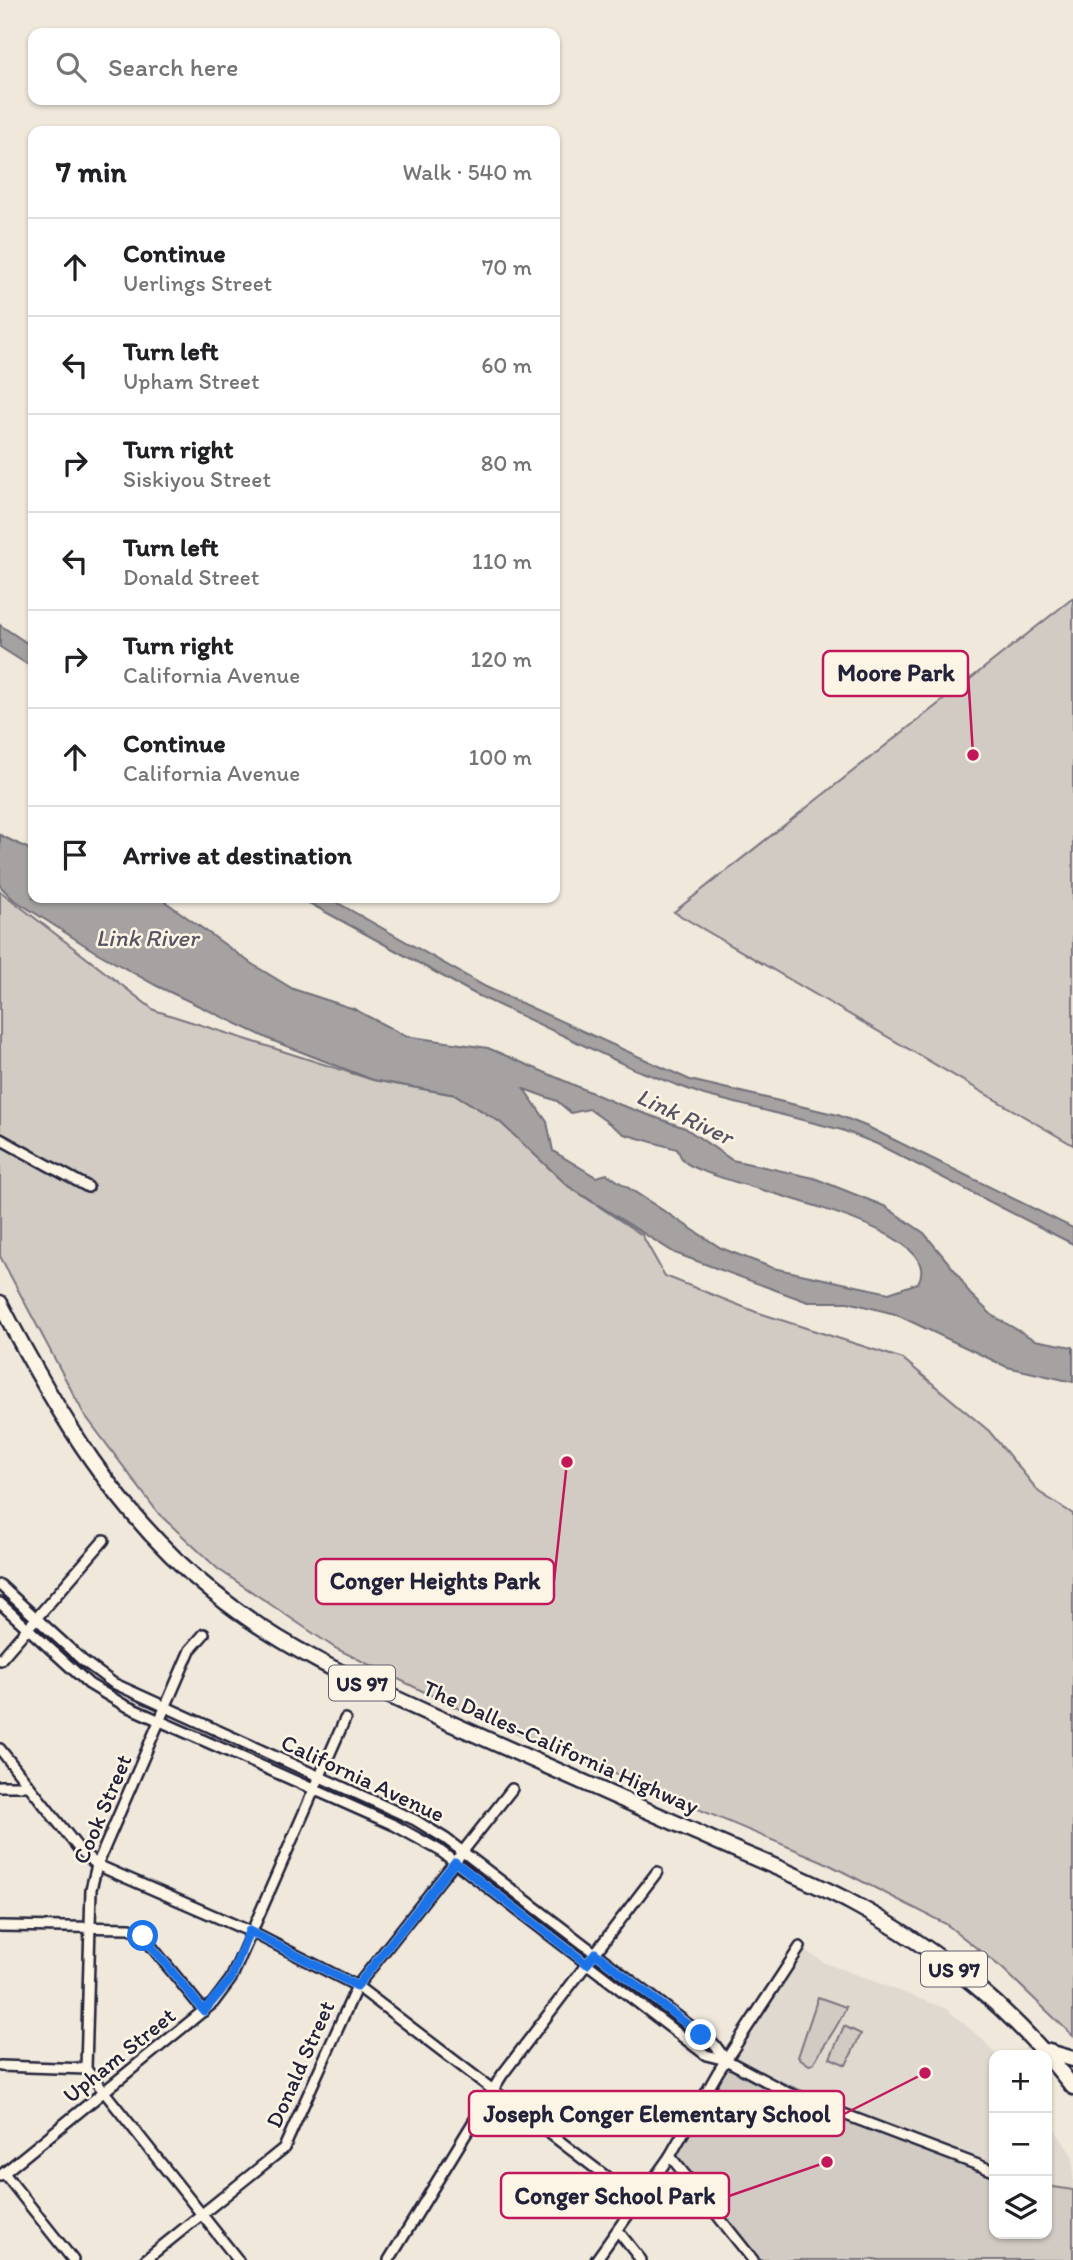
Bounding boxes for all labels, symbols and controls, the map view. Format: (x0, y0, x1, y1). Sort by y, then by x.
search box (28, 28, 560, 105)
icon: search (52, 48, 90, 86)
text: Search here (108, 51, 238, 83)
text: 7 min (56, 153, 127, 190)
text: Walk · 540 m (402, 158, 532, 186)
text: Continue (123, 237, 226, 269)
icon: ahead (56, 248, 94, 286)
text: 70 m (482, 253, 532, 281)
text: Uerlings Street (123, 269, 272, 297)
text: Turn left (123, 335, 219, 367)
icon: left (56, 346, 94, 384)
text: 60 m (481, 351, 532, 379)
text: Upham Street (123, 367, 260, 395)
text: Turn right (123, 433, 234, 465)
icon: right (56, 444, 94, 482)
text: 80 m (481, 449, 532, 477)
text: Siskiyou Street (123, 465, 271, 493)
text: Turn left (123, 531, 219, 563)
icon: left (56, 542, 94, 580)
text: 110 m (472, 547, 532, 575)
text: Donald Street (123, 563, 259, 591)
text: Turn right (123, 629, 234, 661)
icon: right (56, 640, 94, 678)
text: 120 m (471, 645, 532, 673)
callout: Moore Park (823, 651, 968, 696)
text: Moore Park (837, 658, 955, 687)
text: California Avenue (123, 661, 300, 689)
text: Continue (123, 727, 226, 759)
icon: ahead (56, 738, 94, 776)
text: 100 m (468, 743, 532, 771)
text: California Avenue (123, 759, 300, 787)
icon: arrive (56, 836, 94, 874)
text: Arrive at destination (123, 839, 352, 871)
water label: Link River (96, 923, 201, 952)
water label: Link River (632, 1081, 740, 1152)
callout: Conger Heights Park (316, 1559, 554, 1604)
text: Conger Heights Park (330, 1566, 541, 1596)
road number: US 97 (329, 1666, 395, 1700)
street label: The Dalles-California Highway (419, 1673, 703, 1821)
street label: California Avenue (277, 1728, 449, 1828)
street label: Cook Street (66, 1750, 138, 1868)
route start (127, 1920, 158, 1951)
road number: US 97 (921, 1952, 987, 1986)
street label: Donald Street (259, 1996, 341, 2132)
street label: Upham Street (57, 2001, 181, 2109)
route end (685, 2019, 716, 2050)
map controls (989, 2050, 1052, 2239)
button: + (989, 2050, 1052, 2113)
callout: Joseph Conger Elementary School (469, 2091, 844, 2136)
text: Joseph Conger Elementary School (483, 2099, 831, 2129)
button: − (989, 2113, 1052, 2176)
callout: Conger School Park (501, 2173, 729, 2218)
button: layers (989, 2176, 1052, 2239)
text: Conger School Park (515, 2181, 716, 2211)

